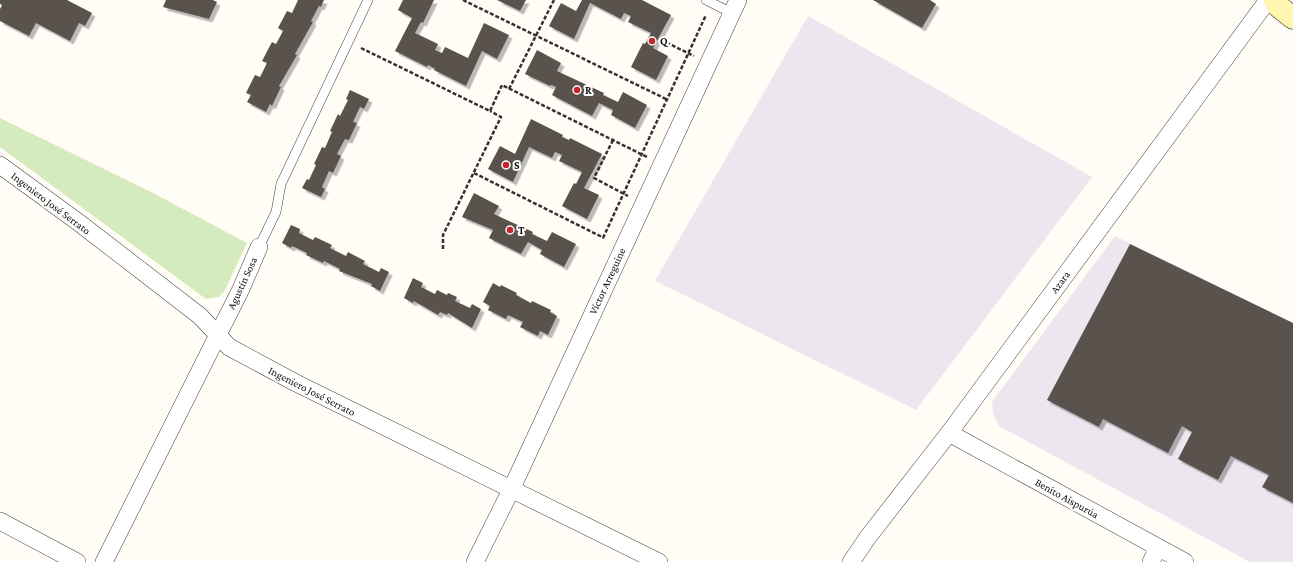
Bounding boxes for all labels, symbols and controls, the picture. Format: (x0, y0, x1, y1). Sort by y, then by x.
place label: Q (660, 35, 669, 47)
marker: Q (647, 36, 657, 46)
place label: R (585, 84, 592, 96)
marker: R (572, 85, 582, 95)
place label: S (514, 159, 520, 171)
marker: S (501, 160, 511, 170)
street label: Ingeniero José Serrato (9, 169, 93, 238)
place label: T (518, 224, 525, 236)
marker: T (505, 225, 515, 235)
street label: Víctor Arreguine (586, 246, 629, 317)
street label: Agustín Sosa (225, 255, 260, 311)
street label: Azara (1048, 268, 1072, 296)
street label: Ingeniero José Serrato (266, 364, 358, 419)
street label: Benito Aispurúa (1033, 476, 1101, 521)

